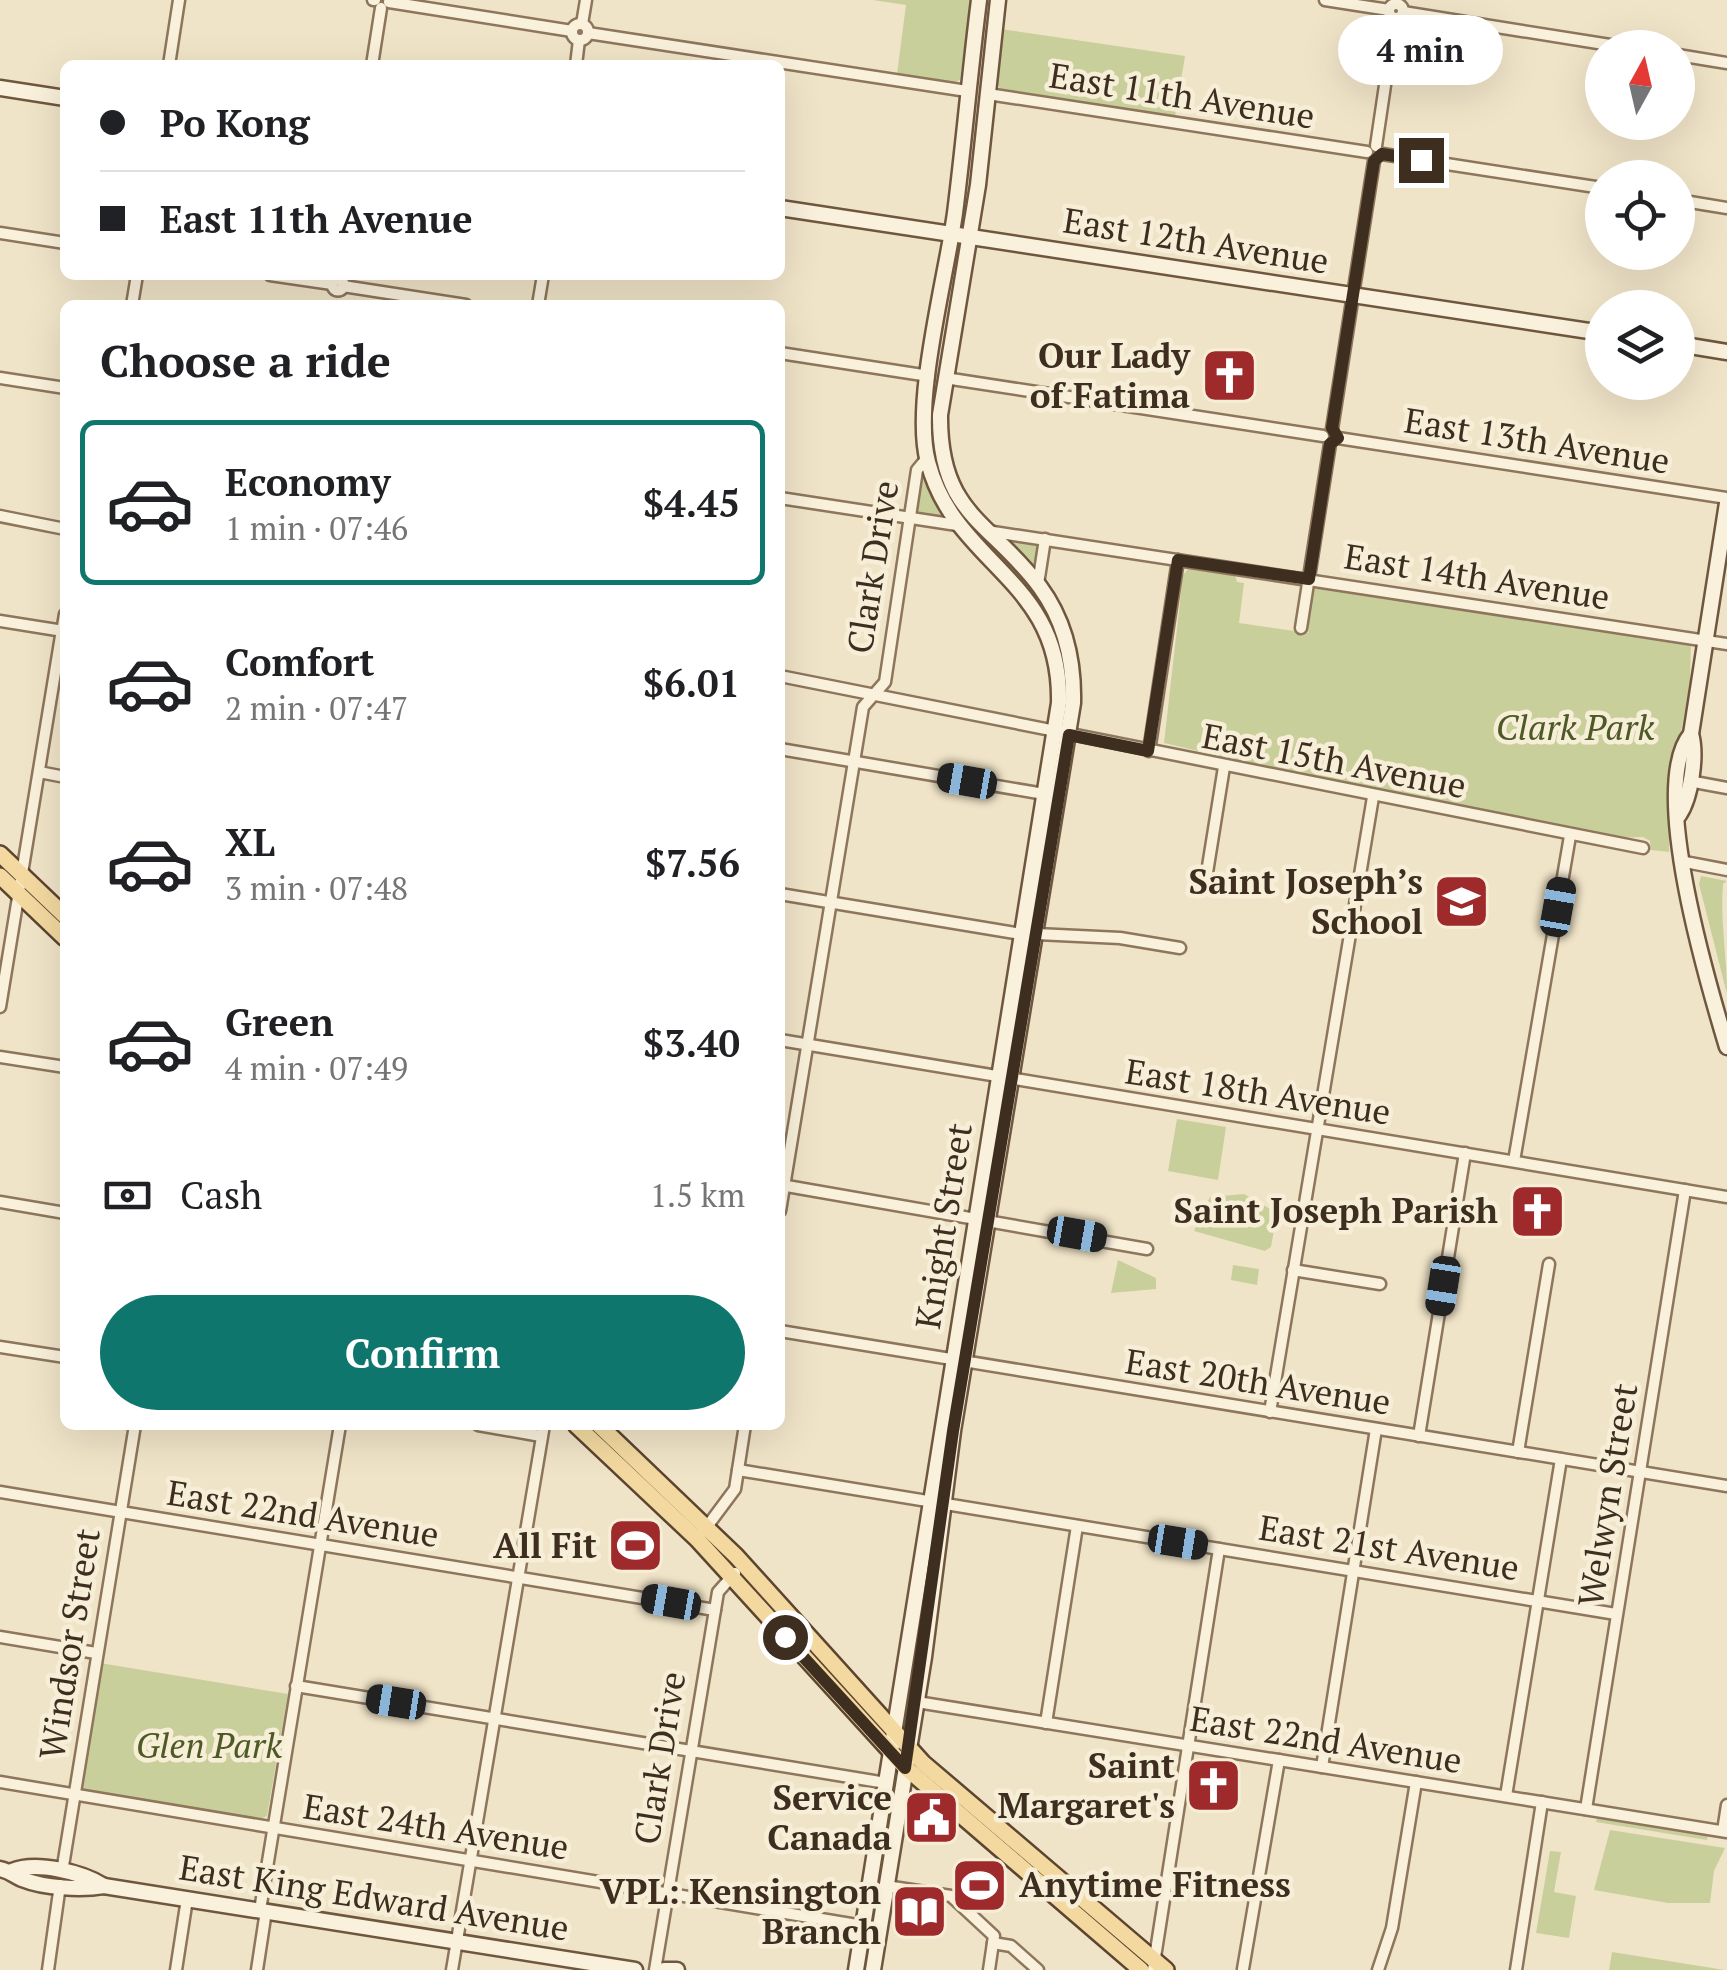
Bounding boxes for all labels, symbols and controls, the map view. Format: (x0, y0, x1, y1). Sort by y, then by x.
callout: 4 min (1338, 15, 1504, 85)
text: 4 min (1377, 29, 1464, 71)
north arrow (1585, 30, 1695, 140)
map controls (1585, 30, 1695, 400)
street label: East 11th Avenue (1046, 51, 1318, 139)
text: Po Kong (160, 98, 310, 148)
route end (1399, 138, 1444, 183)
button: locate (1585, 160, 1695, 270)
text: East 11th Avenue (160, 194, 473, 244)
street label: East 12th Avenue (1060, 196, 1332, 284)
button: layers (1585, 290, 1695, 400)
text: Choose a ride (100, 330, 391, 390)
place label: Our Lady of Fatima (1030, 332, 1191, 418)
church icon: Our Lady of Fatima (1199, 346, 1259, 406)
street label: East 13th Avenue (1401, 396, 1673, 484)
text: Economy (225, 457, 391, 507)
icon: car (105, 458, 195, 548)
street label: Clark Drive (836, 477, 908, 656)
text: $4.45 (643, 478, 740, 528)
text: 1 min · 07:46 (225, 507, 408, 549)
street label: East 14th Avenue (1341, 532, 1613, 620)
text: Comfort (225, 637, 374, 687)
icon: car (105, 638, 195, 728)
text: $6.01 (643, 658, 740, 708)
text: 2 min · 07:47 (225, 687, 408, 729)
park label: Clark Park (1496, 704, 1654, 750)
street label: East 15th Avenue (1198, 712, 1470, 808)
car (935, 761, 999, 801)
text: XL (225, 817, 275, 867)
icon: car (105, 818, 195, 908)
text: $7.56 (645, 838, 740, 888)
place label: Saint Joseph’s School (1188, 858, 1423, 944)
text: 3 min · 07:48 (225, 867, 408, 909)
school or university icon: Saint Joseph’s School (1432, 872, 1492, 932)
car (1538, 875, 1578, 939)
text: Green (225, 997, 334, 1047)
icon: car (105, 998, 195, 1088)
text: $3.40 (643, 1018, 740, 1068)
text: 4 min · 07:49 (225, 1047, 408, 1089)
street label: East 18th Avenue (1122, 1047, 1394, 1135)
street label: Knight Street (904, 1120, 982, 1332)
icon: cash (100, 1168, 155, 1223)
text: Cash (180, 1170, 262, 1220)
text: 1.5 km (650, 1174, 745, 1216)
church icon: Saint Joseph Parish (1507, 1181, 1567, 1241)
place label: Saint Joseph Parish (1173, 1187, 1498, 1233)
car (1045, 1214, 1109, 1254)
car (1423, 1254, 1463, 1318)
button: Confirm (100, 1295, 745, 1410)
street label: East 20th Avenue (1122, 1337, 1394, 1425)
street label: Welwyn Street (1567, 1380, 1647, 1610)
street label: East 22nd Avenue (164, 1469, 442, 1557)
street label: East 21st Avenue (1256, 1504, 1522, 1590)
sports icon: All Fit (606, 1516, 666, 1576)
place label: All Fit (493, 1522, 597, 1568)
car (1146, 1522, 1210, 1562)
street label: Windsor Street (28, 1525, 110, 1763)
car (639, 1582, 703, 1622)
route start (763, 1615, 808, 1660)
street label: Clark Drive (623, 1668, 695, 1847)
car (364, 1682, 428, 1722)
street label: East 22nd Avenue (1187, 1695, 1465, 1783)
park label: Glen Park (136, 1722, 282, 1768)
place label: Saint Margaret's (998, 1742, 1175, 1828)
church icon: Saint Margaret's (1184, 1756, 1244, 1816)
place label: Service Canada (767, 1774, 892, 1860)
street label: East 24th Avenue (300, 1782, 572, 1870)
public building icon: Service Canada (901, 1788, 961, 1848)
street label: East King Edward Avenue (176, 1843, 572, 1951)
sports icon: Anytime Fitness (950, 1855, 1010, 1915)
place label: Anytime Fitness (1019, 1861, 1291, 1907)
place label: VPL: Kensington Branch (599, 1868, 881, 1954)
library icon: VPL: Kensington Branch (890, 1882, 950, 1942)

